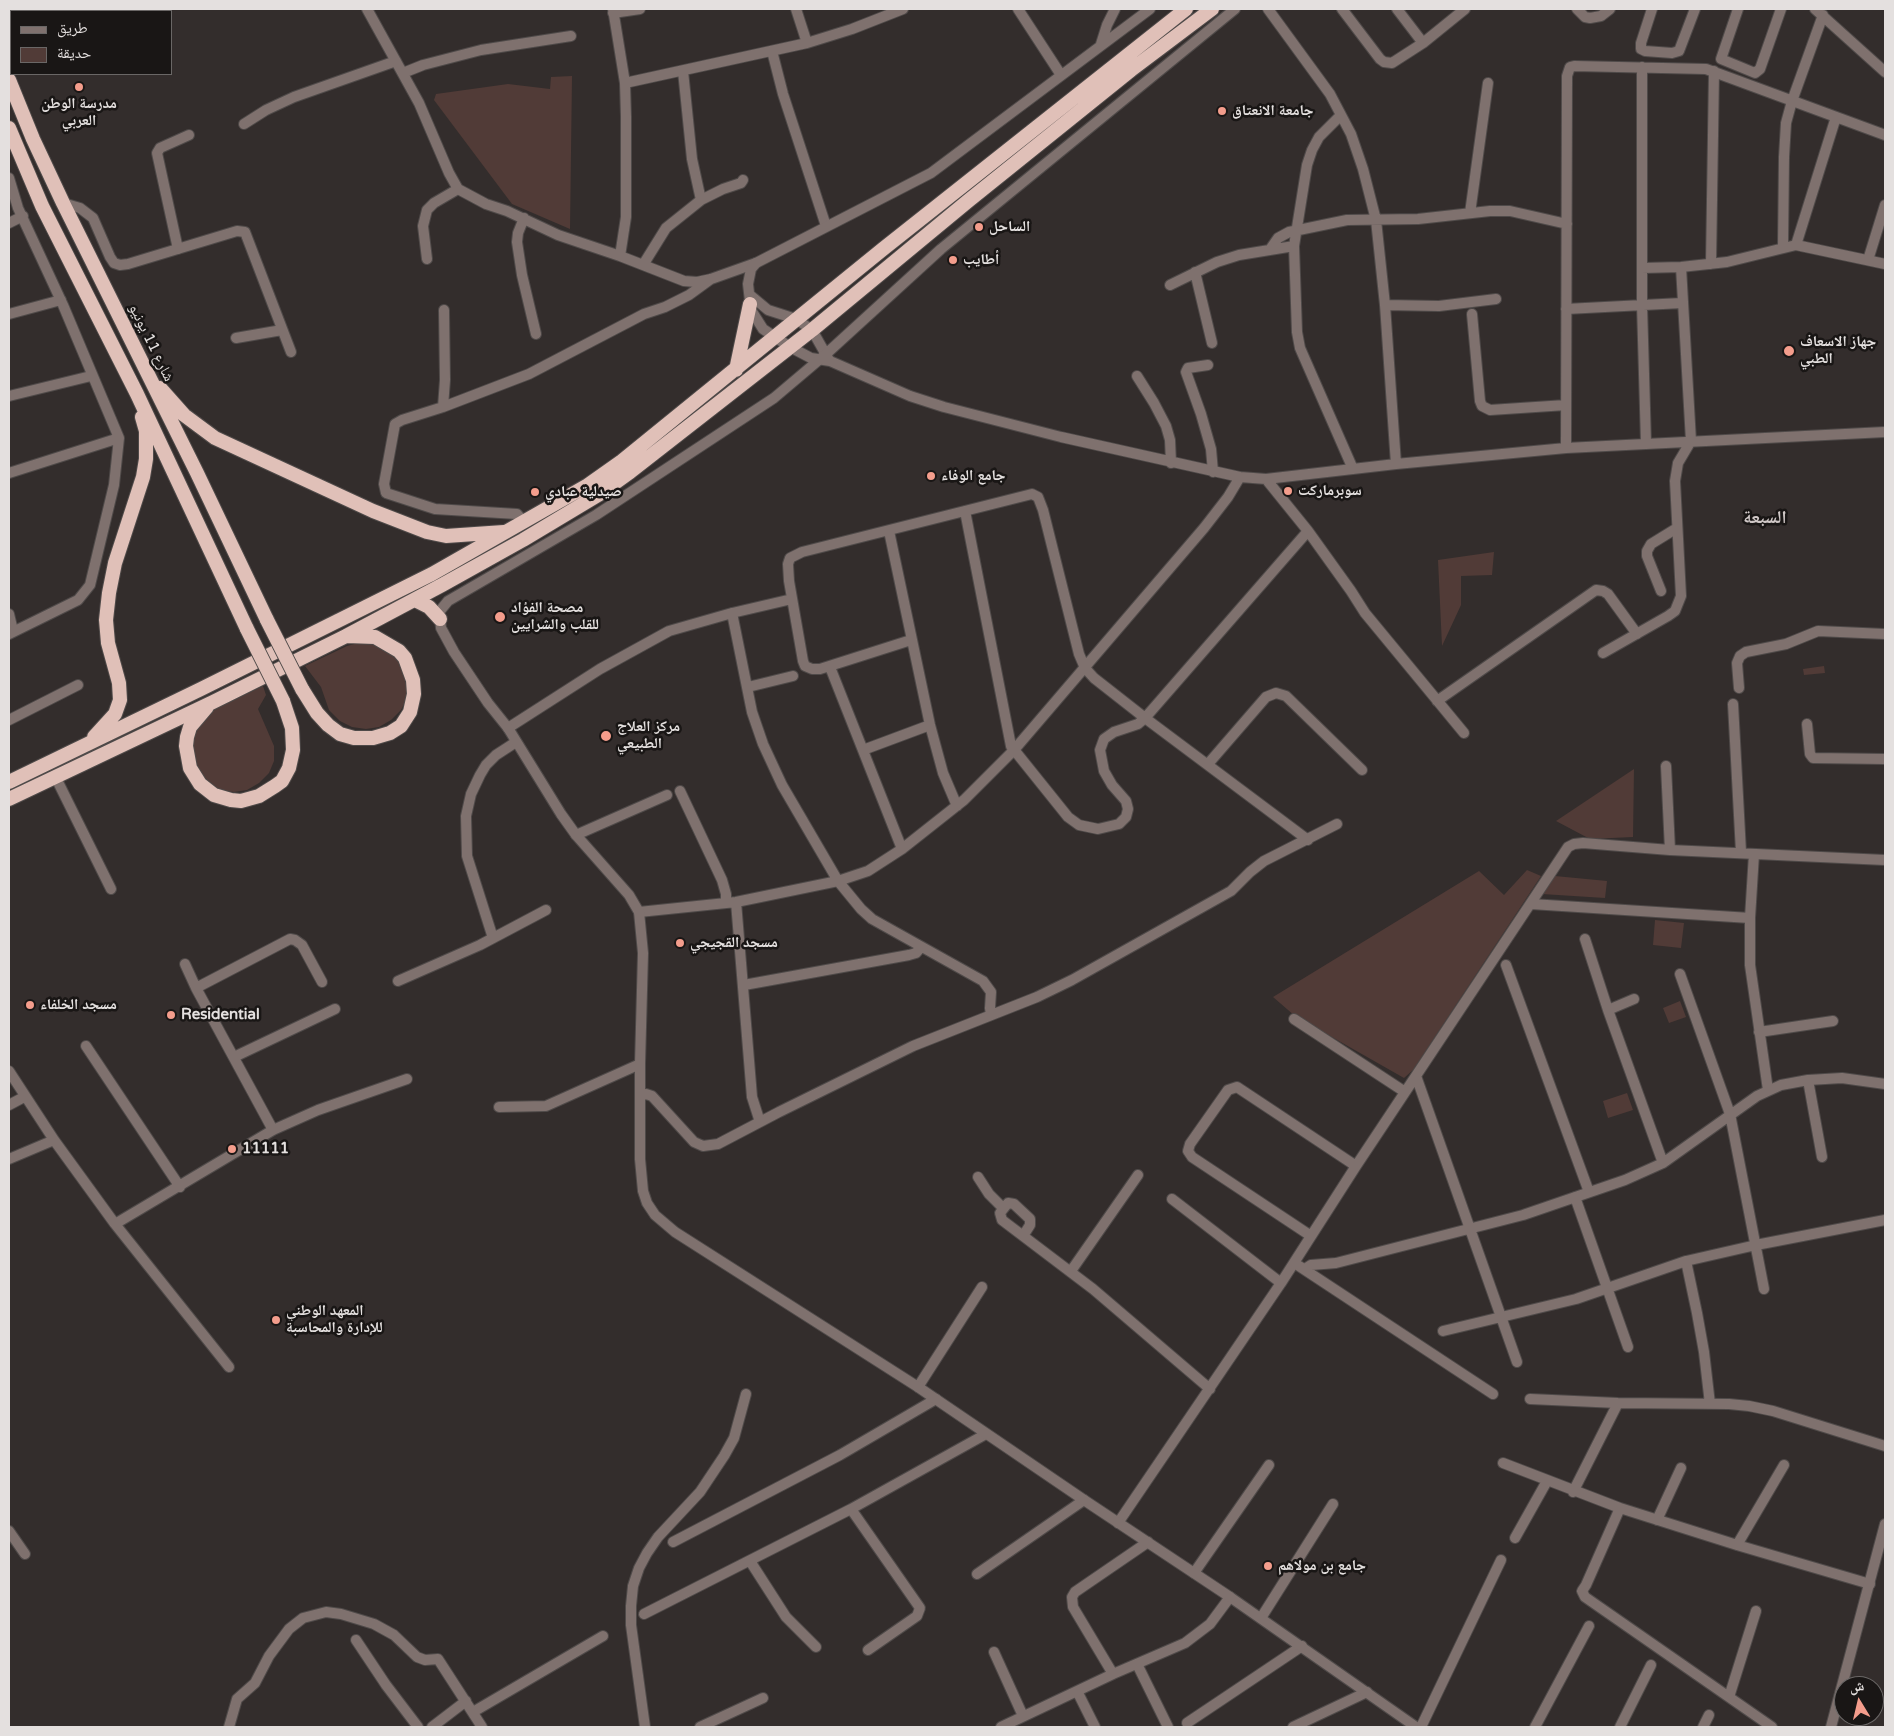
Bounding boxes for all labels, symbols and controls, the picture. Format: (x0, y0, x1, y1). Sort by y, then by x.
legend (10, 10, 172, 75)
text: طريق (57, 19, 88, 37)
text: حديقة (57, 44, 91, 62)
marker: مدرسة الوطن العربي (73, 81, 85, 93)
place label: مدرسة الوطن العربي (41, 95, 117, 130)
place label: جامعة الانعتاق (1232, 102, 1314, 120)
marker: جامعة الانعتاق (1216, 105, 1228, 117)
place label: الساحل (989, 218, 1030, 236)
marker: الساحل (973, 221, 985, 233)
place label: أطايب (963, 251, 999, 269)
marker: أطايب (947, 254, 959, 266)
street label: شارع 11 يونيو (125, 301, 177, 385)
place label: جهاز الاسعاف الطبي (1800, 333, 1876, 368)
marker: جهاز الاسعاف الطبي (1782, 344, 1796, 358)
place label: جامع الوفاء (941, 467, 1006, 485)
marker: جامع الوفاء (925, 470, 937, 482)
place label: سوبرماركت (1298, 482, 1362, 500)
place label: صيدلية عبادي (545, 483, 622, 501)
marker: سوبرماركت (1282, 485, 1294, 497)
marker: صيدلية عبادي (529, 486, 541, 498)
district label: السبعة (1743, 507, 1787, 529)
place label: مصحة الفؤاد للقلب والشرايين (511, 599, 599, 634)
marker: مصحة الفؤاد للقلب والشرايين (493, 610, 507, 624)
place label: مركز العلاج الطبيعي (617, 718, 680, 753)
marker: مركز العلاج الطبيعي (599, 729, 613, 743)
place label: مسجد القجيجي (690, 934, 778, 952)
marker: مسجد القجيجي (674, 937, 686, 949)
place label: مسجد الخلفاء (40, 996, 117, 1014)
marker: مسجد الخلفاء (24, 999, 36, 1011)
place label: Residential (181, 1006, 260, 1024)
marker: Residential (165, 1009, 177, 1021)
place label: 11111 (242, 1140, 289, 1158)
marker: 11111 (226, 1143, 238, 1155)
place label: المعهد الوطني للإدارة والمحاسبة (286, 1302, 383, 1337)
marker: المعهد الوطني للإدارة والمحاسبة (270, 1314, 282, 1326)
place label: جامع بن مولاهم (1278, 1557, 1366, 1575)
marker: جامع بن مولاهم (1262, 1560, 1274, 1572)
north arrow (1834, 1676, 1884, 1726)
text: ش (1848, 1677, 1865, 1696)

